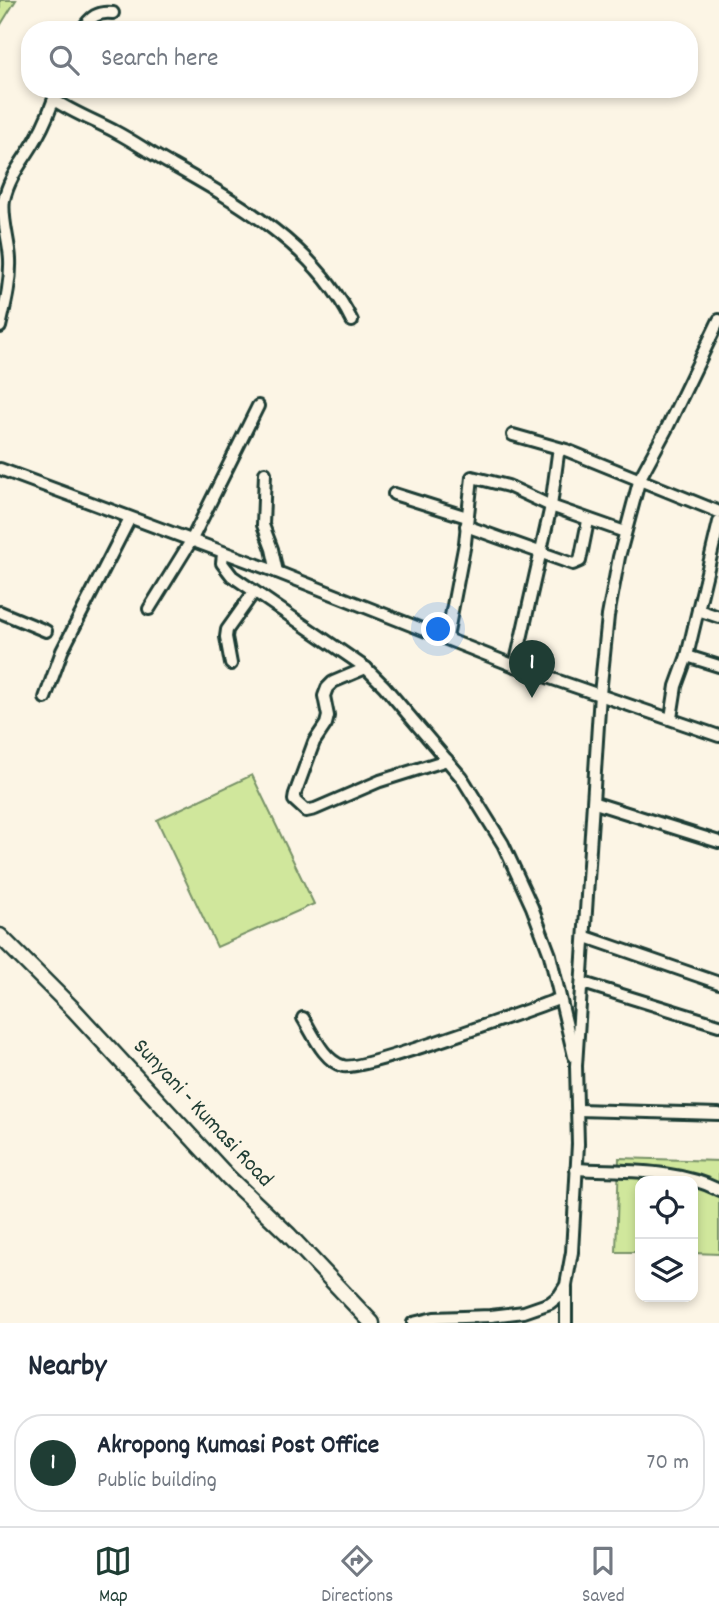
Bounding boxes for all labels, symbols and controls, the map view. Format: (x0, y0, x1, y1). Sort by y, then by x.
search box (21, 21, 698, 98)
icon: search (45, 41, 83, 79)
text: Search here (101, 41, 219, 78)
your location (421, 612, 455, 646)
pin: 1 (509, 640, 555, 698)
street label: Sunyani - Kumasi Road (124, 1032, 280, 1196)
map controls (635, 1176, 698, 1302)
button: locate (635, 1176, 698, 1239)
button: layers (635, 1239, 698, 1302)
text: Nearby (28, 1347, 106, 1390)
text: Akropong Kumasi Post Office (97, 1428, 379, 1465)
text: 1 (50, 1447, 56, 1480)
text: 70 m (647, 1447, 689, 1480)
text: Public building (97, 1465, 217, 1498)
tab: Map (94, 1542, 132, 1611)
tab: Directions (321, 1542, 393, 1611)
tab: Saved (582, 1542, 625, 1611)

